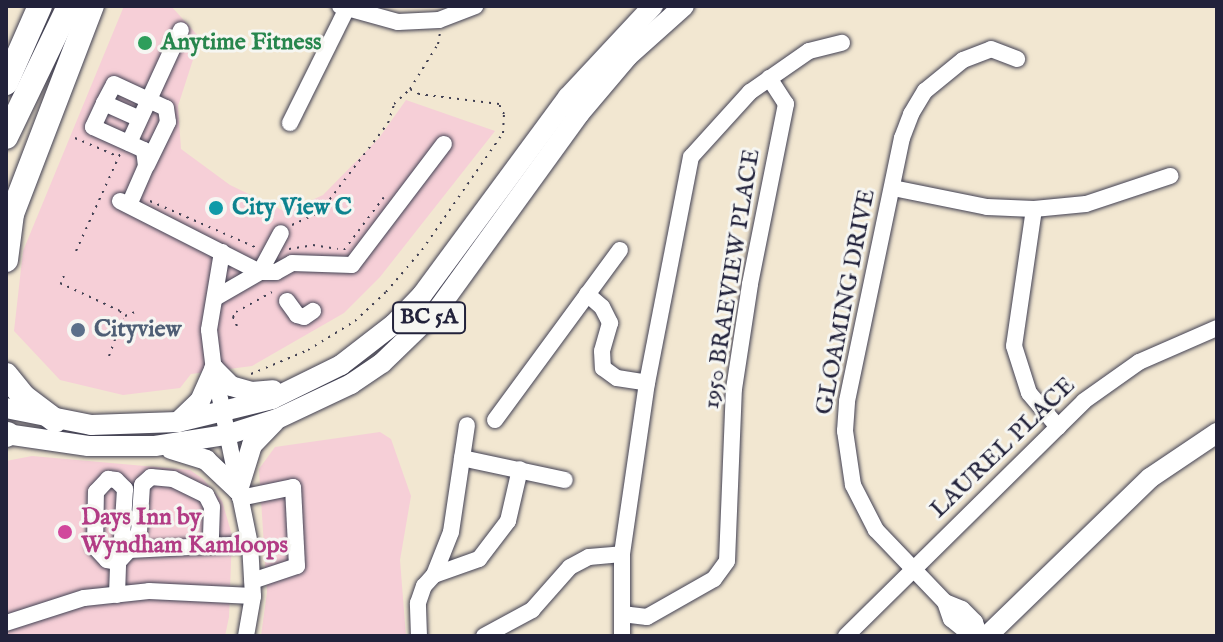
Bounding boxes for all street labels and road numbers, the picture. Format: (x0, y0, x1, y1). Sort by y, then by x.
street label: 1950 BRAEVIEW PLACE (697, 147, 767, 411)
street label: GLOAMING DRIVE (810, 187, 882, 417)
road number: BC 5A (391, 300, 467, 336)
street label: LAUREL PLACE (925, 372, 1081, 524)

